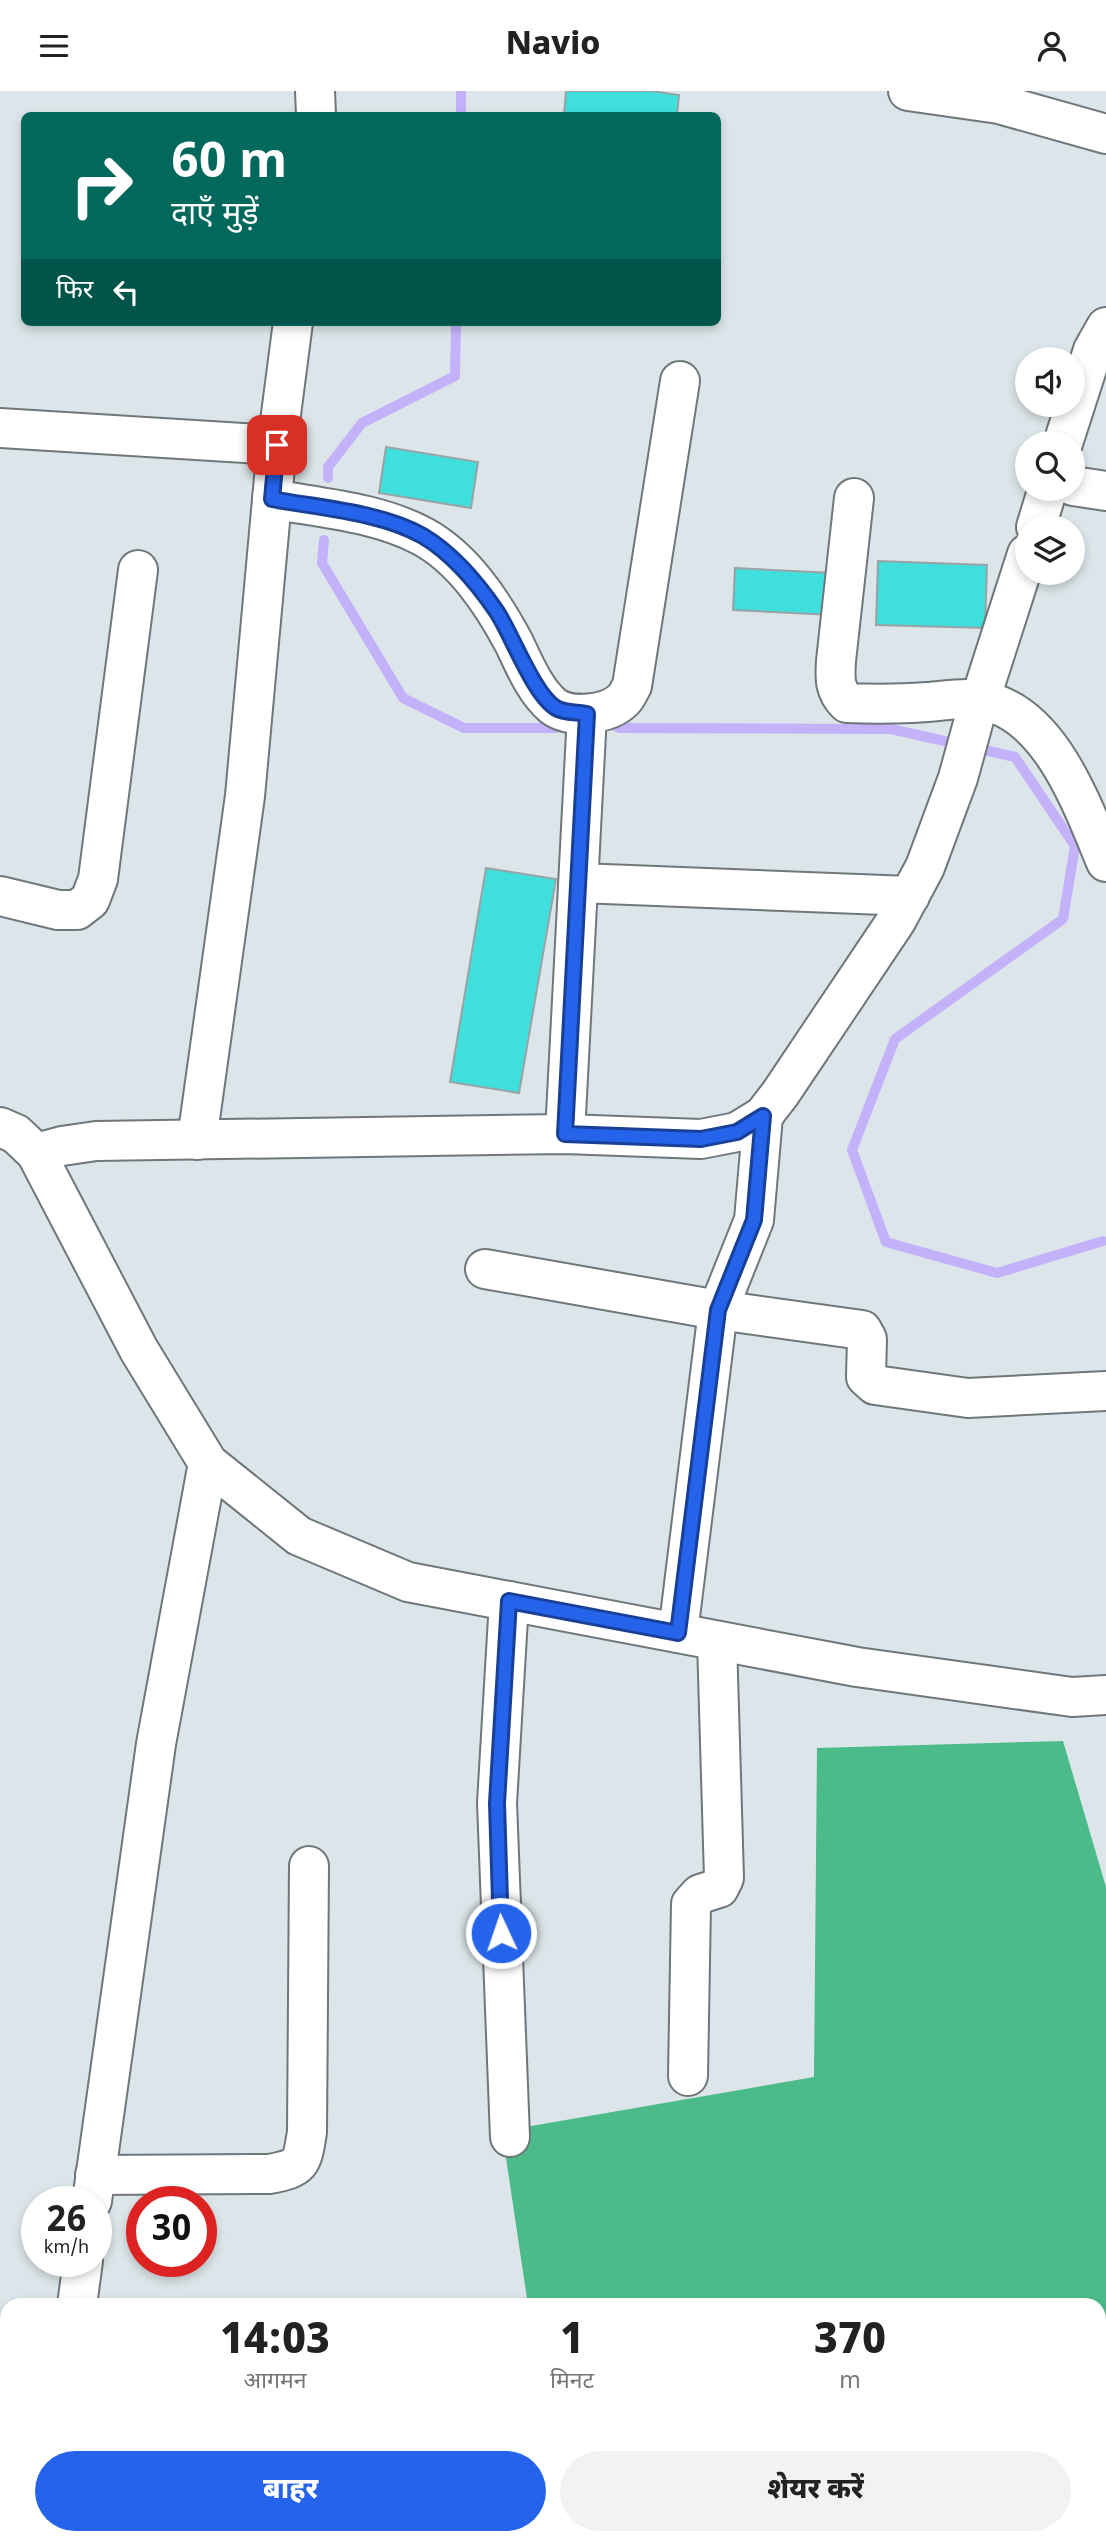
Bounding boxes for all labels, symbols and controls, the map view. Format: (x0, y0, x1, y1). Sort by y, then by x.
text: Navio (506, 25, 600, 67)
icon: menu (35, 27, 73, 65)
icon: person (1033, 27, 1071, 65)
text: 60 m (171, 133, 287, 197)
icon: right (56, 140, 147, 231)
text: दाएँ मुड़ें (171, 195, 259, 237)
icon: left (107, 273, 145, 311)
text: फिर (56, 275, 93, 309)
map controls (1015, 347, 1085, 585)
button: sound (1015, 347, 1085, 417)
pin (247, 415, 307, 475)
icon: arrive (258, 426, 296, 464)
button: search (1015, 431, 1085, 501)
button: layers (1015, 515, 1085, 585)
position arrow (464, 1896, 538, 1970)
speed limit sign: 30 (126, 2186, 217, 2277)
text: 26 (47, 2200, 86, 2245)
text: km/h (44, 2237, 89, 2260)
text: 14:03 (220, 2315, 330, 2370)
text: 1 (560, 2315, 584, 2370)
text: 370 (814, 2315, 886, 2370)
text: आगमन (244, 2367, 307, 2397)
text: मिनट (550, 2367, 594, 2397)
text: m (839, 2367, 861, 2397)
button: बाहर (35, 2451, 546, 2531)
button: शेयर करें (560, 2451, 1071, 2531)

